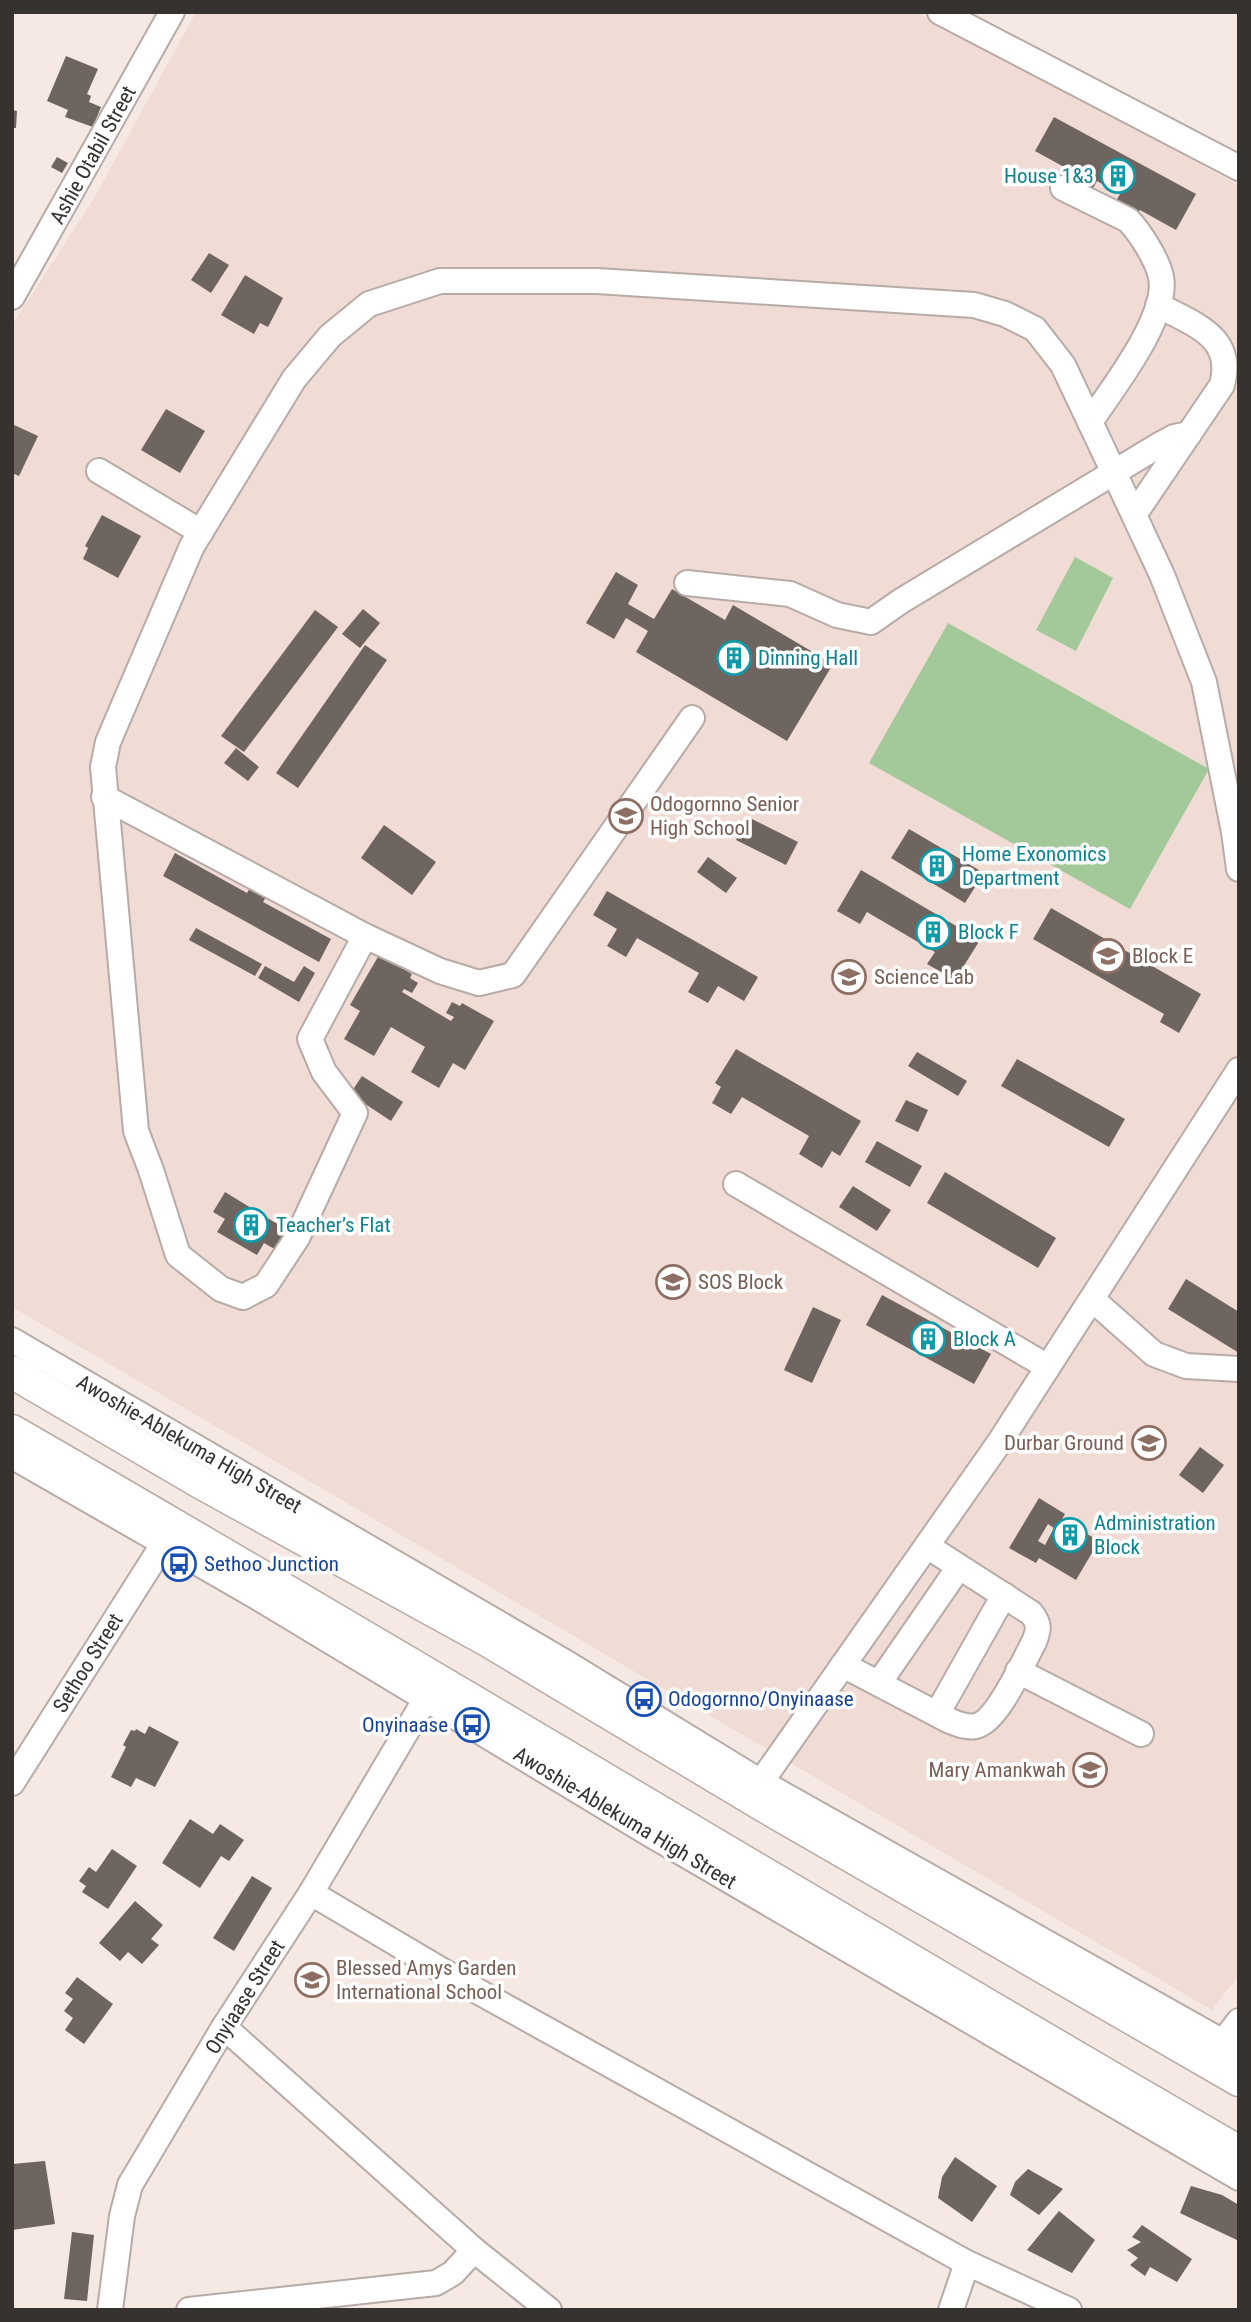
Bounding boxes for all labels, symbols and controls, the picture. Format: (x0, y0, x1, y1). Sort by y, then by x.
street label: Ashie Otabil Street (45, 82, 141, 228)
building icon: House 1&3 (1099, 157, 1137, 195)
place label: House 1&3 (1004, 164, 1094, 188)
building icon: Dinning Hall (715, 639, 753, 677)
place label: Dinning Hall (758, 646, 858, 670)
place label: Odogornno Senior High School (650, 792, 799, 840)
school or university icon: Odogornno Senior High School (607, 797, 645, 835)
place label: Home Exonomics Department (962, 842, 1107, 890)
building icon: Home Exonomics Department (918, 847, 956, 885)
building icon: Block F (914, 913, 952, 951)
place label: Block F (958, 920, 1019, 944)
school or university icon: Block E (1089, 937, 1127, 975)
place label: Block E (1132, 944, 1193, 968)
school or university icon: Science Lab (830, 958, 868, 996)
place label: Science Lab (874, 965, 974, 989)
building icon: Teacher’s Flat (232, 1206, 270, 1244)
place label: Teacher’s Flat (276, 1213, 391, 1237)
school or university icon: SOS Block (654, 1263, 692, 1301)
place label: SOS Block (698, 1270, 784, 1294)
building icon: Block A (909, 1320, 947, 1358)
place label: Block A (953, 1327, 1016, 1351)
street label: Awoshie-Ablekuma High Street (72, 1370, 306, 1518)
school or university icon: Durbar Ground (1130, 1424, 1168, 1462)
place label: Durbar Ground (1004, 1431, 1124, 1455)
place label: Administration Block (1094, 1511, 1216, 1559)
building icon: Administration Block (1051, 1516, 1089, 1554)
bus stop icon: Sethoo Junction (160, 1545, 198, 1583)
place label: Sethoo Junction (204, 1552, 339, 1576)
street label: Sethoo Street (48, 1609, 128, 1717)
bus stop icon: Odogornno/Onyinaase (625, 1680, 663, 1718)
place label: Odogornno/Onyinaase (668, 1687, 854, 1711)
bus stop icon: Onyinaase (453, 1706, 491, 1744)
place label: Onyinaase (362, 1713, 448, 1737)
street label: Awoshie-Ablekuma High Street (509, 1742, 741, 1894)
school or university icon: Mary Amankwah (1071, 1751, 1109, 1789)
place label: Mary Amankwah (928, 1758, 1066, 1782)
street label: Onyiaase Street (200, 1936, 290, 2058)
place label: Blessed Amys Garden International School (336, 1956, 517, 2004)
school or university icon: Blessed Amys Garden International School (293, 1961, 331, 1999)

